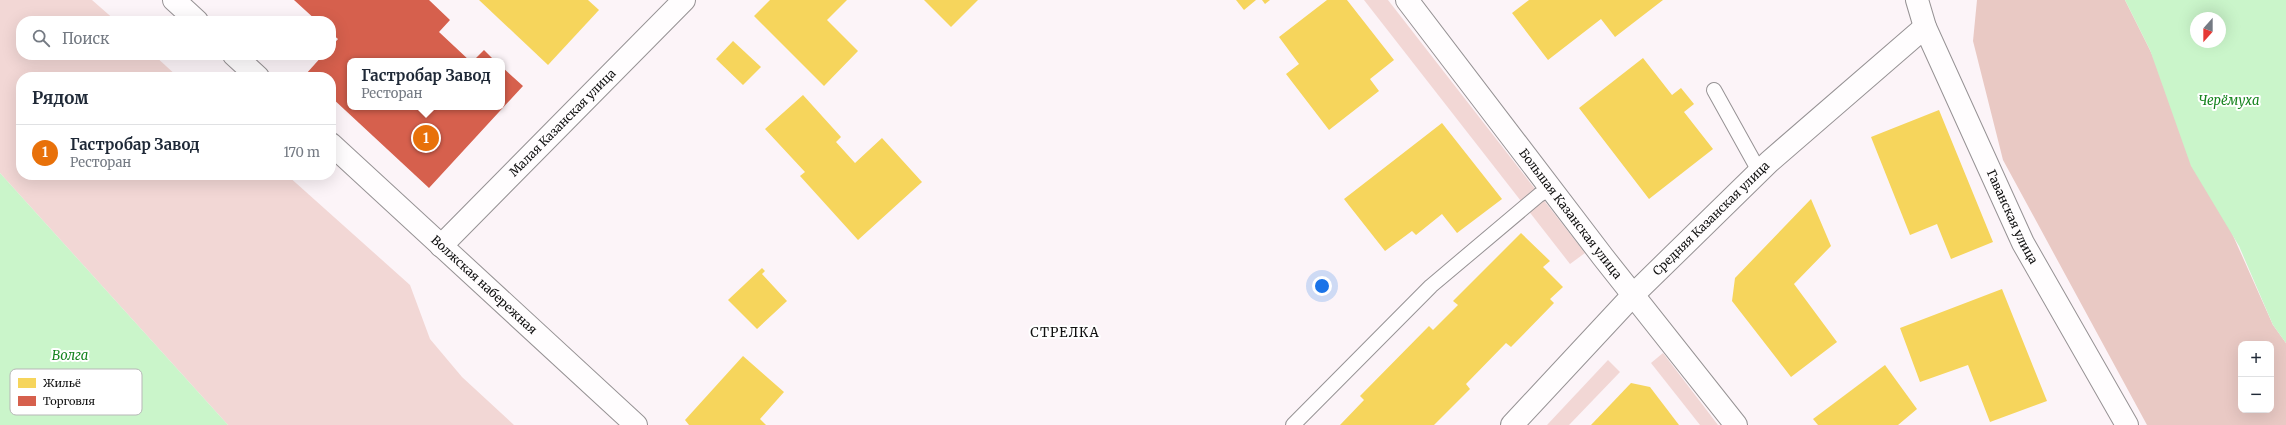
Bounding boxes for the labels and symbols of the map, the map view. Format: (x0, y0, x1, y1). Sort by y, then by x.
north arrow (2190, 12, 2226, 48)
street label: Малая Казанская улица (506, 65, 619, 179)
water label: Черёмуха (2199, 92, 2259, 109)
pin: 1 (413, 123, 439, 153)
street label: Большая Казанская улица (1516, 145, 1626, 282)
street label: Средняя Казанская улица (1649, 157, 1773, 278)
street label: Гаванская улица (1984, 167, 2042, 267)
street label: Волжская набережная (428, 232, 540, 337)
your location (1312, 276, 1332, 296)
district label: СТРЕЛКА (1030, 324, 1100, 341)
water label: Волга (52, 347, 88, 364)
legend (10, 369, 142, 415)
text: Жильё (43, 376, 81, 390)
text: Торговля (43, 394, 95, 408)

